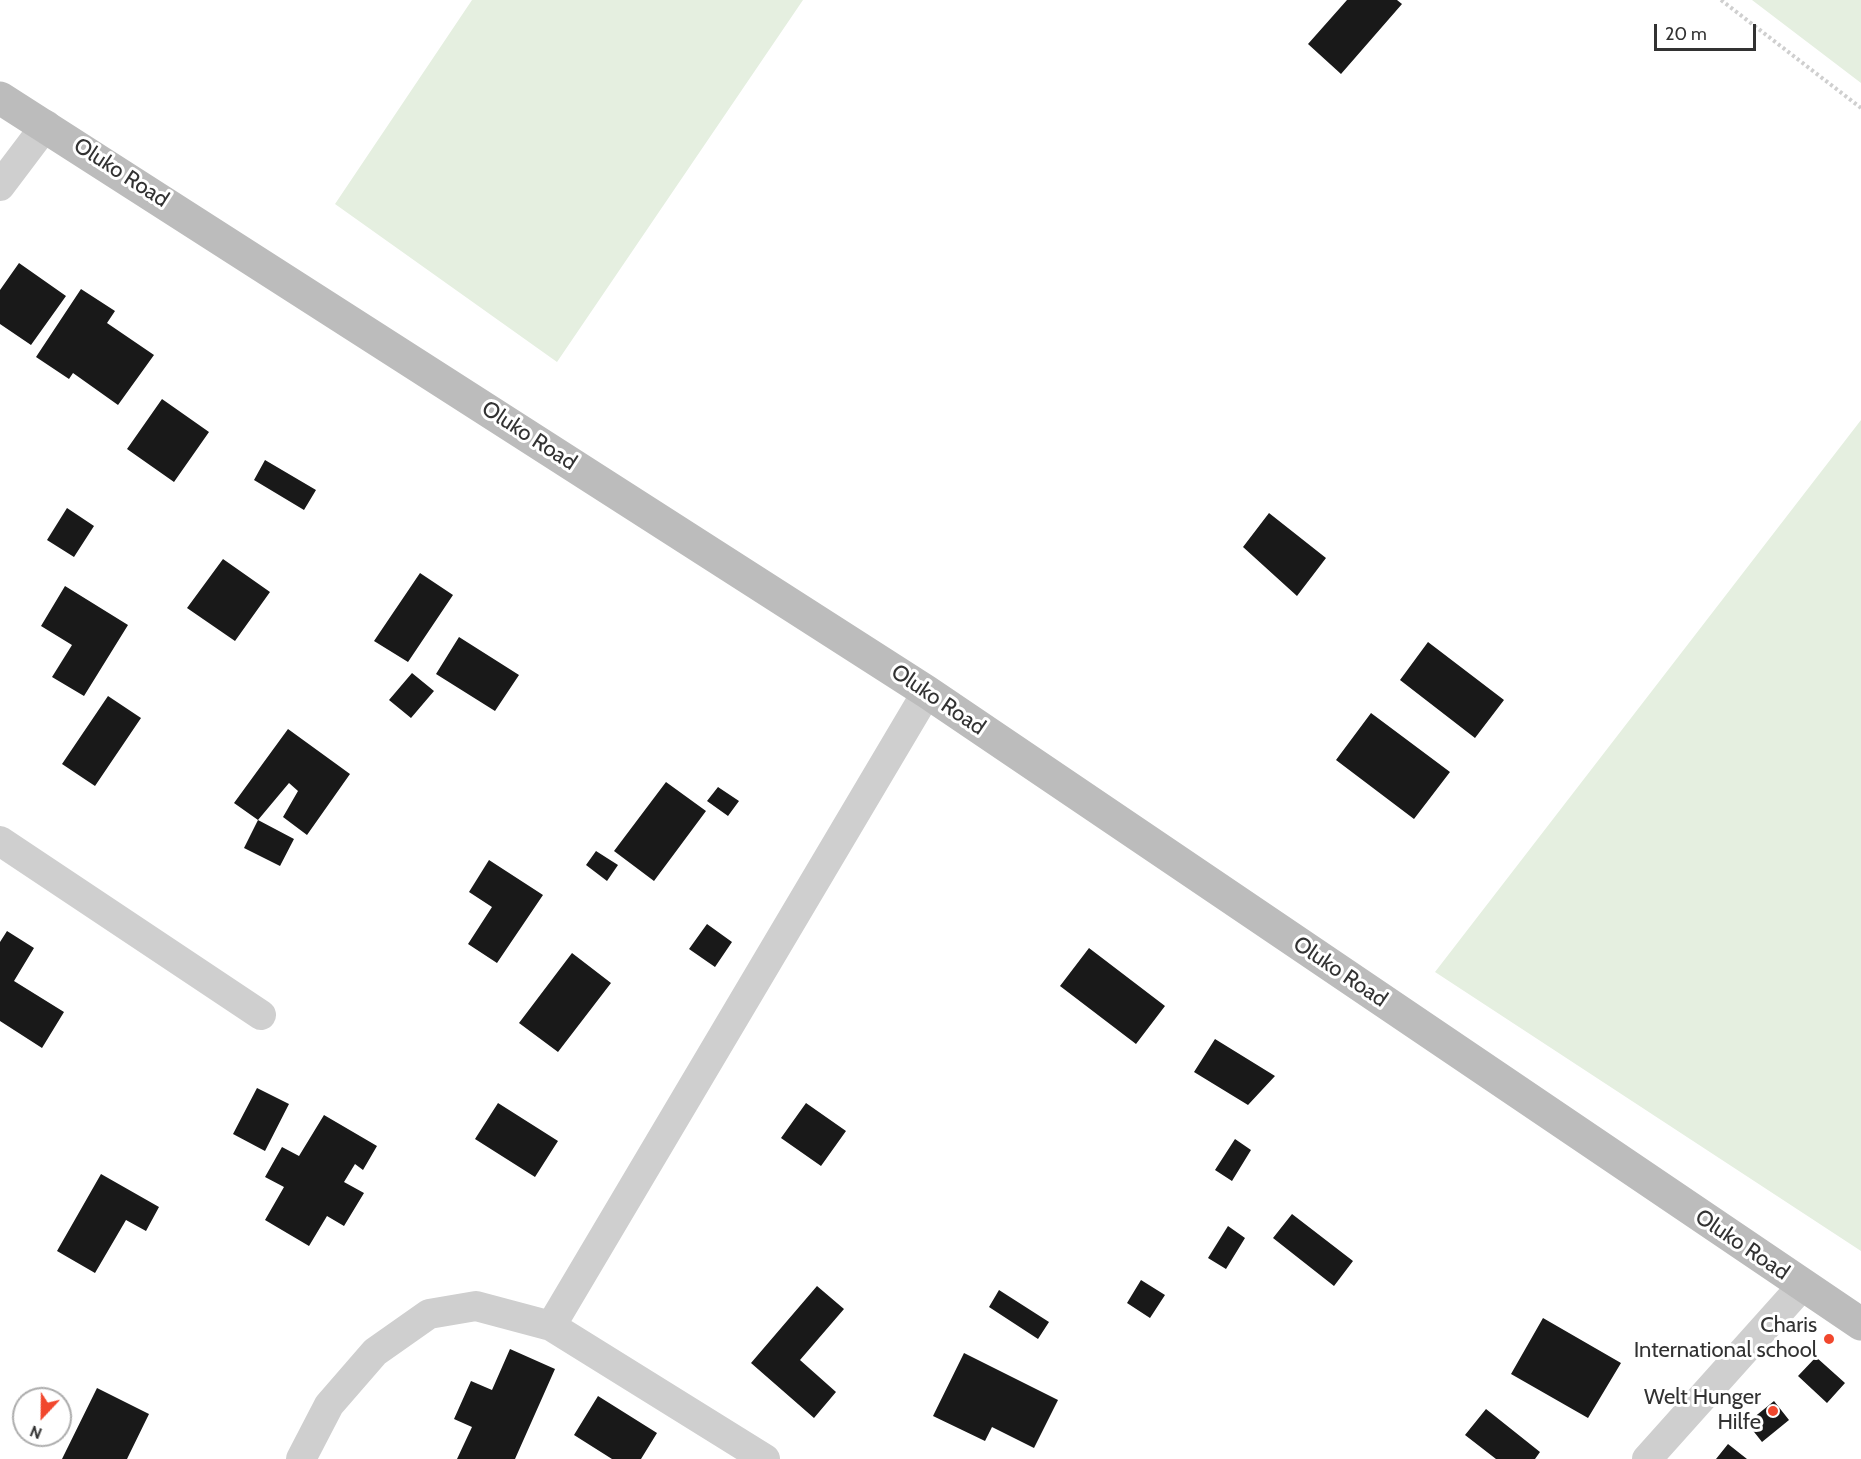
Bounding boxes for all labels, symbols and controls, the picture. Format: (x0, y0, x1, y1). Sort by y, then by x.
scale bar (1657, 12, 1759, 50)
text: 20 m (1665, 23, 1707, 45)
street label: Oluko Road (69, 133, 173, 213)
street label: Oluko Road (477, 396, 581, 476)
street label: Oluko Road (886, 659, 990, 741)
street label: Oluko Road (1288, 931, 1392, 1013)
street label: Oluko Road (1690, 1204, 1794, 1286)
place label: Charis International school (1634, 1313, 1817, 1364)
marker: Charis International school (1822, 1332, 1836, 1346)
place label: Welt Hunger Hilfe (1644, 1385, 1761, 1436)
north arrow (12, 1387, 72, 1447)
marker: Welt Hunger Hilfe (1766, 1404, 1780, 1418)
text: N (27, 1421, 45, 1443)

